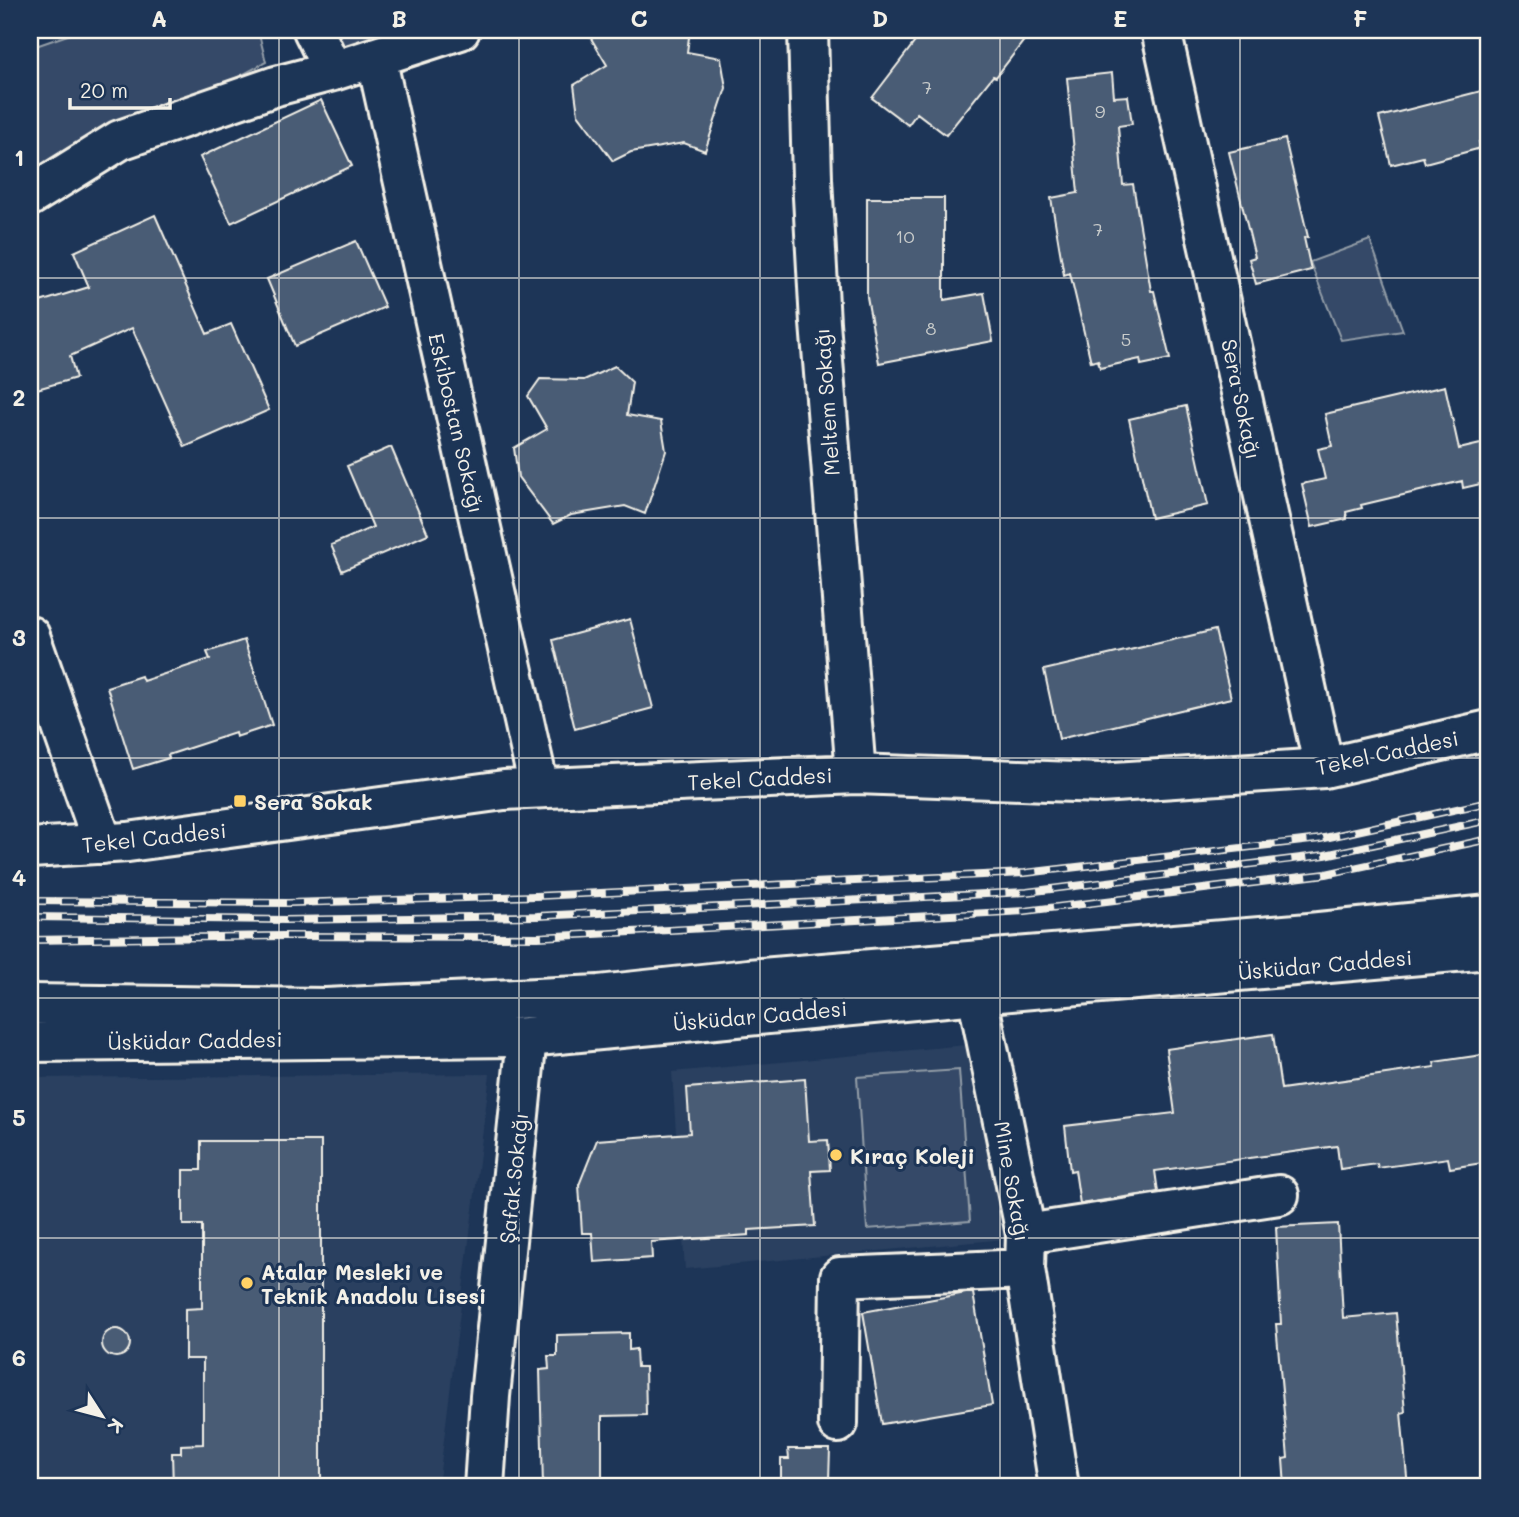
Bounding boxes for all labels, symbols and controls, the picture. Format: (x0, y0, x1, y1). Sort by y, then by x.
text: A (151, 3, 167, 33)
text: B (391, 3, 407, 33)
text: C (630, 3, 648, 33)
text: D (872, 3, 888, 33)
text: E (1113, 3, 1127, 33)
text: F (1353, 3, 1367, 33)
scale bar (70, 66, 170, 110)
house number: 7 (922, 75, 932, 99)
text: 20 m (80, 76, 128, 103)
house number: 9 (1095, 99, 1106, 123)
text: 1 (14, 142, 24, 172)
house number: 7 (1093, 217, 1103, 241)
house number: 10 (895, 224, 915, 248)
house number: 8 (926, 316, 937, 340)
street label: Meltem Sokağı (807, 327, 845, 477)
house number: 5 (1121, 327, 1131, 351)
street label: Eskibostan Sokağı (423, 330, 491, 516)
street label: Sera Sokağı (1216, 336, 1268, 462)
text: 2 (13, 382, 25, 412)
text: 3 (12, 622, 26, 652)
street label: Tekel Caddesi (1313, 724, 1461, 780)
street label: Tekel Caddesi (687, 761, 833, 795)
place label: Sera Sokak (254, 788, 372, 815)
marker: Sera Sokak (232, 793, 248, 809)
street label: Tekel Caddesi (80, 816, 228, 858)
text: 4 (12, 862, 26, 892)
street label: Üsküdar Caddesi (1237, 943, 1413, 985)
street label: Üsküdar Caddesi (672, 994, 848, 1036)
street label: Üsküdar Caddesi (107, 1025, 283, 1055)
text: 5 (12, 1102, 26, 1132)
street label: Şafak Sokağı (493, 1111, 533, 1245)
street label: Mine Sokağı (989, 1119, 1037, 1243)
place label: Kıraç Koleji (850, 1142, 975, 1169)
marker: Kıraç Koleji (828, 1147, 844, 1163)
place label: Atalar Mesleki ve Teknik Anadolu Lisesi (261, 1258, 486, 1309)
marker: Atalar Mesleki ve Teknik Anadolu Lisesi (239, 1275, 255, 1291)
text: 6 (12, 1342, 26, 1372)
north arrow (66, 1380, 136, 1450)
text: K (102, 1414, 130, 1439)

